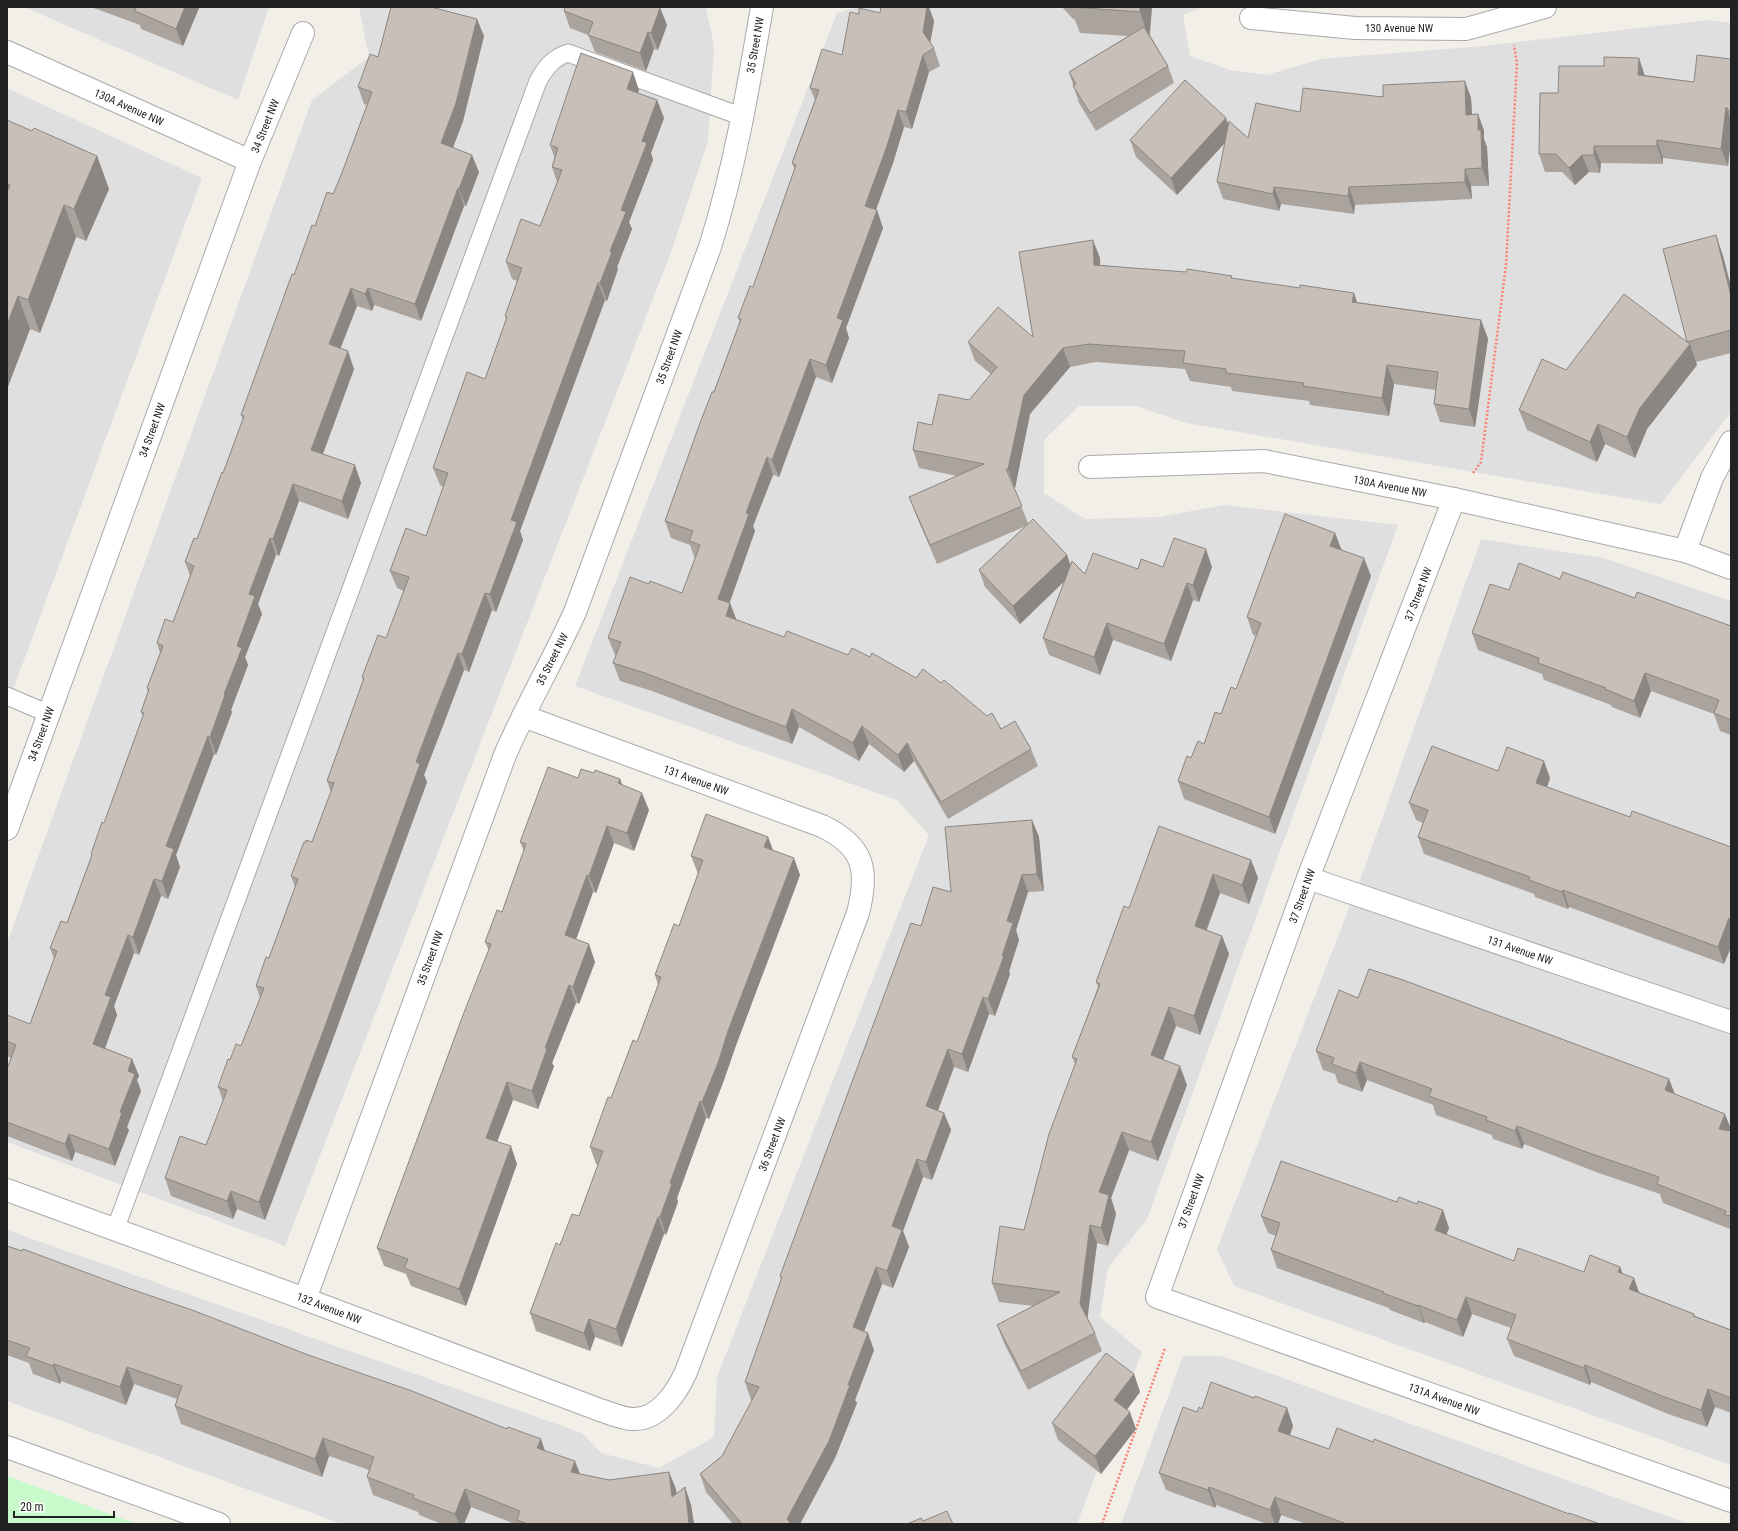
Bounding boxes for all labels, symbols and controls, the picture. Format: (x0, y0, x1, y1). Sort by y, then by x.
street label: 35 Street NW (744, 15, 767, 74)
street label: 130 Avenue NW (1365, 22, 1434, 35)
street label: 130A Avenue NW (92, 86, 166, 129)
street label: 34 Street NW (249, 97, 282, 155)
street label: 35 Street NW (654, 328, 686, 386)
street label: 34 Street NW (137, 401, 169, 459)
street label: 130A Avenue NW (1352, 473, 1428, 500)
street label: 37 Street NW (1402, 565, 1435, 623)
street label: 35 Street NW (534, 630, 571, 688)
street label: 34 Street NW (26, 705, 58, 763)
street label: 131 Avenue NW (662, 763, 731, 798)
street label: 37 Street NW (1287, 867, 1319, 925)
street label: 35 Street NW (415, 929, 447, 987)
street label: 131 Avenue NW (1485, 933, 1555, 968)
street label: 36 Street NW (756, 1115, 789, 1173)
street label: 37 Street NW (1176, 1172, 1208, 1230)
street label: 132 Avenue NW (295, 1290, 364, 1327)
street label: 131A Avenue NW (1407, 1381, 1482, 1419)
scale bar (14, 1493, 114, 1519)
text: 20 m (20, 1500, 44, 1514)

